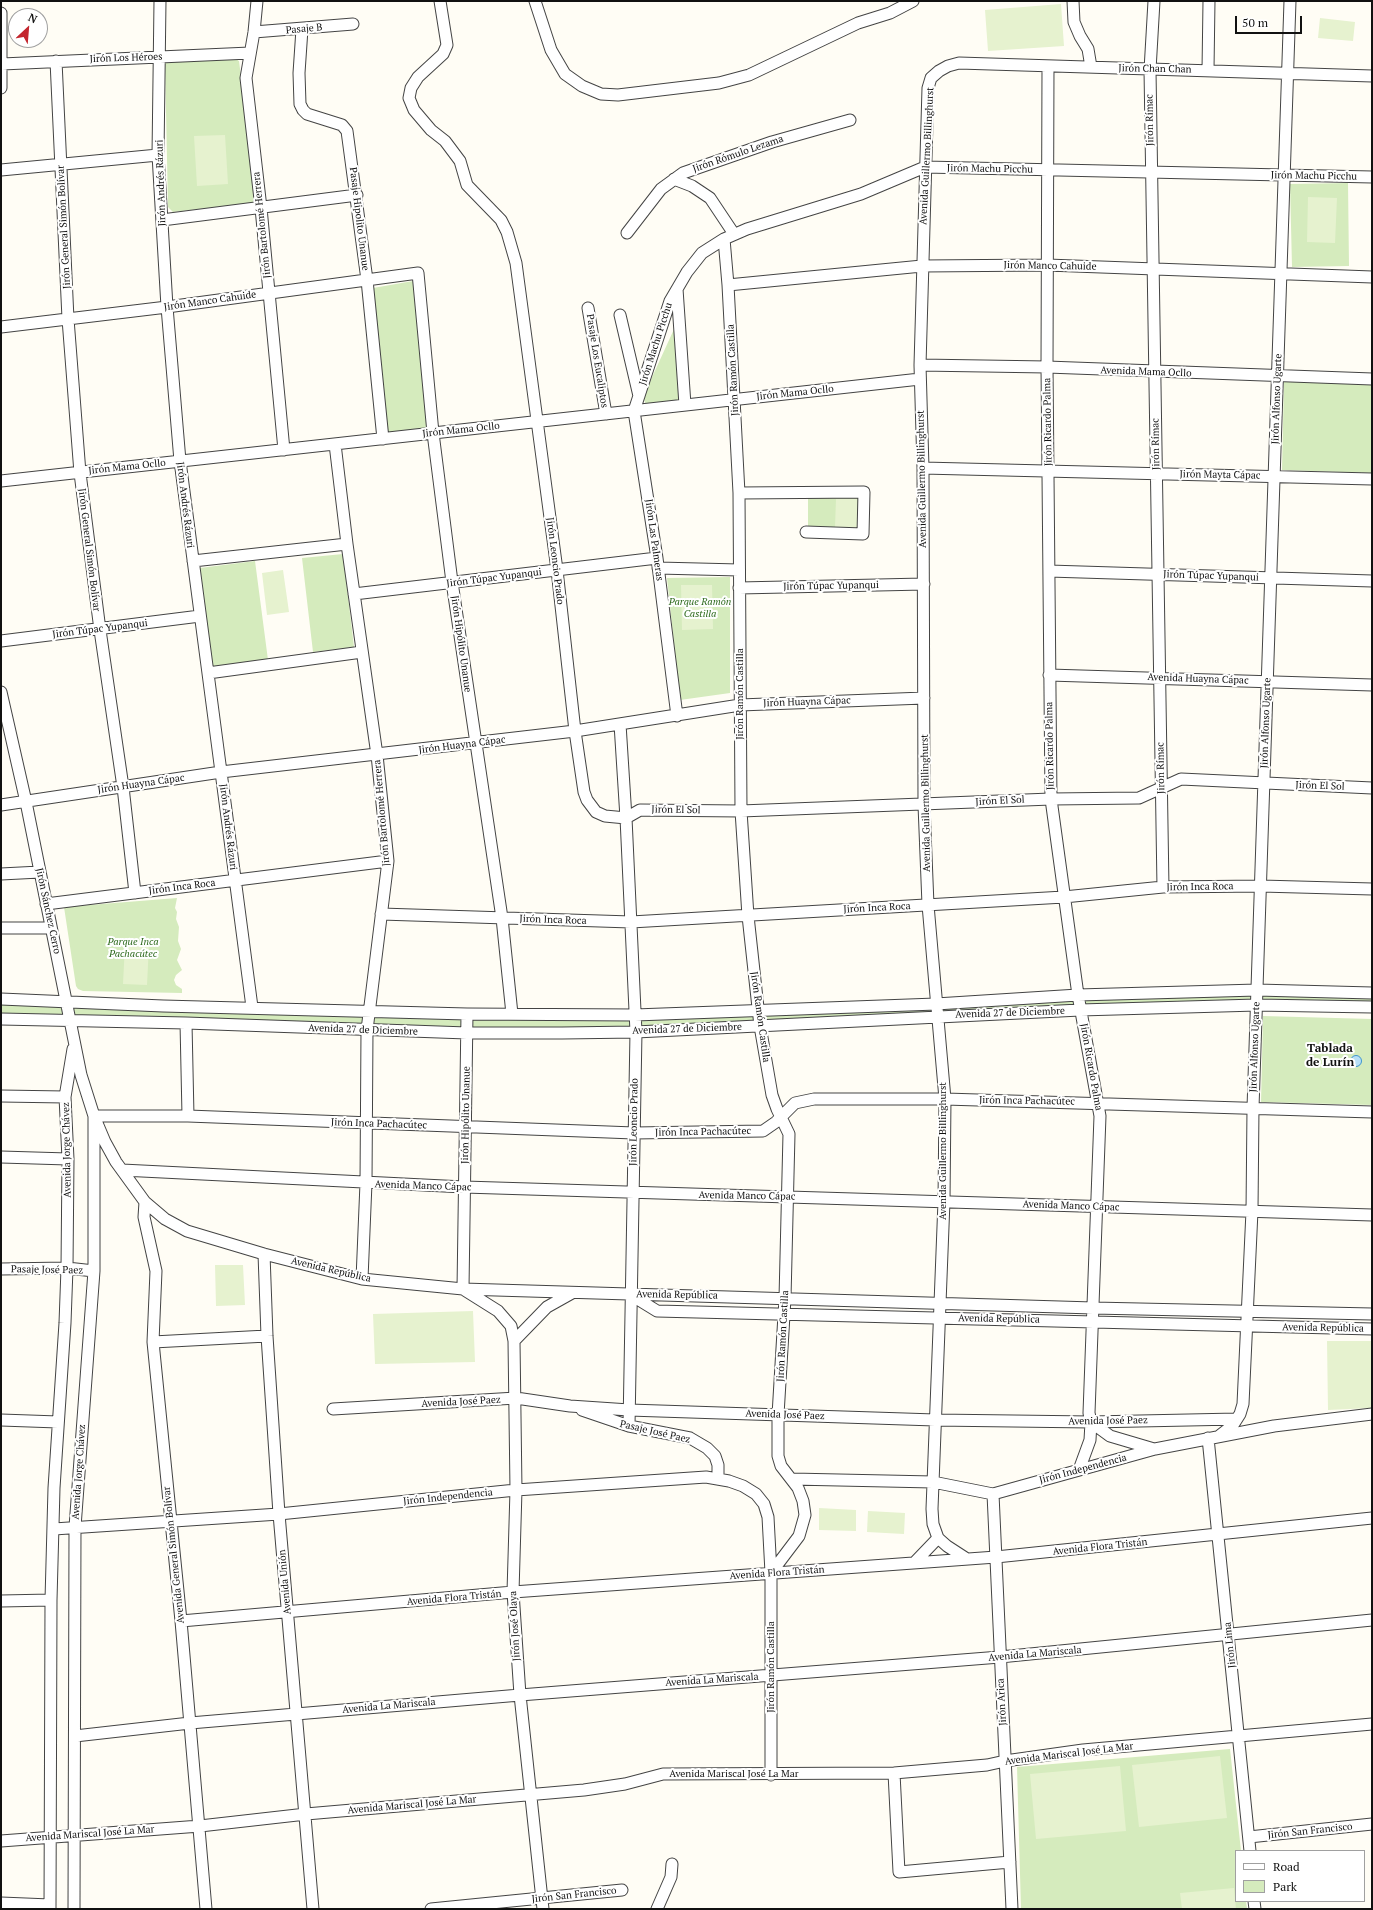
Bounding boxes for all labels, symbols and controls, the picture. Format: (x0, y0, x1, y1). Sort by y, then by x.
north arrow (8, 8, 48, 48)
scale bar (1237, 8, 1304, 34)
text: N (26, 10, 40, 26)
text: 50 m (1242, 15, 1268, 30)
street label: Pasaje B (285, 21, 323, 37)
street label: Jirón Los Héroes (89, 51, 163, 65)
street label: Jirón Chan Chan (1118, 62, 1192, 76)
street label: Avenida Guillermo Billinghurst (917, 87, 937, 225)
street label: Jirón Rímac (1144, 94, 1156, 146)
street label: Jirón Rómulo Lezama (691, 133, 785, 175)
street label: Jirón Andrés Rázuri (153, 139, 169, 227)
street label: Jirón Machu Picchu (947, 162, 1033, 176)
street label: Jirón General Simón Bolívar (55, 165, 73, 289)
street label: Pasaje Hipolito Unanue (347, 167, 371, 271)
street label: Jirón Machu Picchu (1271, 169, 1357, 183)
street label: Jirón Bartolomé Herrera (250, 171, 274, 279)
street label: Jirón Manco Cahuide (1003, 259, 1097, 273)
street label: Jirón Manco Cahuide (163, 289, 257, 313)
street label: Jirón Machu Picchu (637, 301, 675, 387)
street label: Pasaje Los Eucaliptos (584, 313, 610, 409)
street label: Jirón Ramón Castilla (725, 324, 741, 416)
street label: Jirón Alfonso Ugarte (1269, 354, 1285, 444)
street label: Avenida Mama Ocllo (1100, 364, 1192, 380)
street label: Jirón Ricardo Palma (1041, 378, 1055, 466)
street label: Jirón Mama Ocllo (756, 383, 834, 403)
street label: Avenida Guillermo Billinghurst (915, 410, 929, 548)
street label: Jirón Rímac (1150, 418, 1162, 470)
street label: Jirón Mama Ocllo (422, 420, 500, 440)
street label: Jirón Mama Ocllo (88, 457, 166, 477)
street label: Jirón Andrés Rázuri (174, 461, 196, 549)
street label: Jirón Mayta Cápac (1179, 468, 1261, 482)
street label: Jirón General Simón Bolívar (75, 488, 103, 612)
street label: Jirón Las Palmeras (642, 498, 666, 582)
street label: Jirón Leoncio Prado (544, 517, 566, 605)
street label: Jirón Túpac Yupanqui (446, 566, 542, 590)
street label: Jirón Túpac Yupanqui (1163, 568, 1259, 584)
street label: Jirón Túpac Yupanqui (783, 579, 879, 593)
street label: Jirón Hipólito Unanue (448, 595, 474, 693)
park label: Parque Ramón Castilla (669, 596, 731, 620)
street label: Jirón Túpac Yupanqui (52, 617, 148, 641)
street label: Jirón Ramón Castilla (734, 648, 746, 740)
street label: Avenida Huayna Cápac (1147, 671, 1249, 687)
street label: Jirón Alfonso Ugarte (1258, 678, 1274, 768)
street label: Jirón Huayna Cápac (763, 694, 851, 710)
street label: Jirón Ricardo Palma (1043, 702, 1057, 790)
street label: Jirón Huayna Cápac (418, 734, 506, 756)
street label: Avenida Guillermo Billinghurst (919, 734, 933, 872)
street label: Jirón Rímac (1155, 742, 1167, 794)
street label: Jirón Bartolomé Herrera (371, 759, 393, 867)
street label: Jirón Huayna Cápac (97, 772, 185, 796)
street label: Jirón El Sol (1295, 779, 1345, 793)
street label: Jirón Andrés Rázuri (217, 783, 239, 871)
street label: Jirón El Sol (975, 794, 1025, 808)
street label: Jirón El Sol (651, 804, 701, 816)
street label: Jirón Sánchez Cerro (33, 867, 63, 955)
street label: Jirón Inca Roca (148, 877, 216, 897)
street label: Jirón Inca Roca (1166, 880, 1234, 894)
street label: Jirón Inca Roca (843, 900, 911, 916)
street label: Jirón Inca Roca (519, 913, 587, 927)
park label: Parque Inca Pachacútec (107, 936, 159, 960)
street label: Jirón Ramón Castilla (748, 971, 772, 1063)
street label: Jirón Alfonso Ugarte (1247, 1002, 1263, 1092)
street label: Avenida 27 de Diciembre (955, 1005, 1065, 1021)
street label: Avenida 27 de Diciembre (632, 1021, 742, 1037)
street label: Avenida 27 de Diciembre (308, 1022, 418, 1038)
street label: Jirón Ricardo Palma (1077, 1022, 1105, 1112)
district label: Tablada de Lurín (1306, 1042, 1354, 1070)
street label: Jirón Hipólito Unanue (459, 1066, 473, 1164)
street label: Jirón Leoncio Prado (627, 1078, 641, 1166)
street label: Avenida Guillermo Billinghurst (937, 1082, 949, 1220)
street label: Jirón Inca Pachacútec (979, 1094, 1075, 1108)
street label: Avenida Jorge Chávez (60, 1102, 74, 1198)
street label: Jirón Inca Pachacútec (331, 1116, 427, 1132)
street label: Jirón Inca Pachacútec (655, 1125, 751, 1139)
street label: Avenida Manco Cápac (374, 1178, 472, 1194)
street label: Avenida Manco Cápac (698, 1189, 796, 1203)
street label: Avenida Manco Cápac (1022, 1198, 1120, 1214)
street label: Avenida República (290, 1255, 372, 1285)
street label: Pasaje José Paez (11, 1263, 83, 1277)
street label: Avenida República (636, 1288, 718, 1302)
street label: Jirón Ramón Castilla (775, 1290, 791, 1382)
street label: Avenida República (958, 1312, 1040, 1326)
street label: Avenida República (1282, 1321, 1364, 1335)
street label: Avenida José Paez (421, 1394, 501, 1410)
street label: Avenida José Paez (745, 1408, 825, 1422)
street label: Avenida José Paez (1068, 1414, 1148, 1428)
street label: Pasaje José Paez (618, 1418, 692, 1446)
street label: Avenida Jorge Chávez (70, 1424, 88, 1520)
street label: Jirón Independencia (1038, 1452, 1128, 1486)
street label: Avenida General Simón Bolívar (161, 1486, 187, 1624)
street label: Jirón Independencia (403, 1486, 493, 1508)
street label: Avenida Flora Tristán (1052, 1536, 1148, 1558)
street label: Avenida Unión (276, 1549, 294, 1615)
street label: Avenida Flora Tristán (729, 1564, 825, 1582)
street label: Avenida Flora Tristán (406, 1588, 502, 1608)
street label: Jirón José Olaya (507, 1591, 523, 1661)
street label: Jirón Ramón Castilla (765, 1621, 777, 1713)
street label: Jirón Lima (1222, 1621, 1238, 1669)
street label: Avenida La Mariscala (988, 1644, 1082, 1664)
street label: Avenida La Mariscala (665, 1671, 759, 1689)
street label: Jirón Arica (995, 1678, 1009, 1726)
street label: Avenida La Mariscala (342, 1696, 436, 1716)
street label: Avenida Mariscal José La Mar (1004, 1740, 1134, 1768)
street label: Avenida Mariscal José La Mar (669, 1768, 799, 1780)
street label: Avenida Mariscal José La Mar (347, 1793, 477, 1817)
street label: Jirón San Francisco (1267, 1821, 1353, 1841)
street label: Avenida Mariscal José La Mar (25, 1824, 155, 1844)
legend (1235, 1850, 1365, 1902)
text: Road (1273, 1859, 1300, 1874)
text: Park (1273, 1879, 1297, 1894)
street label: Jirón San Francisco (531, 1885, 617, 1905)

